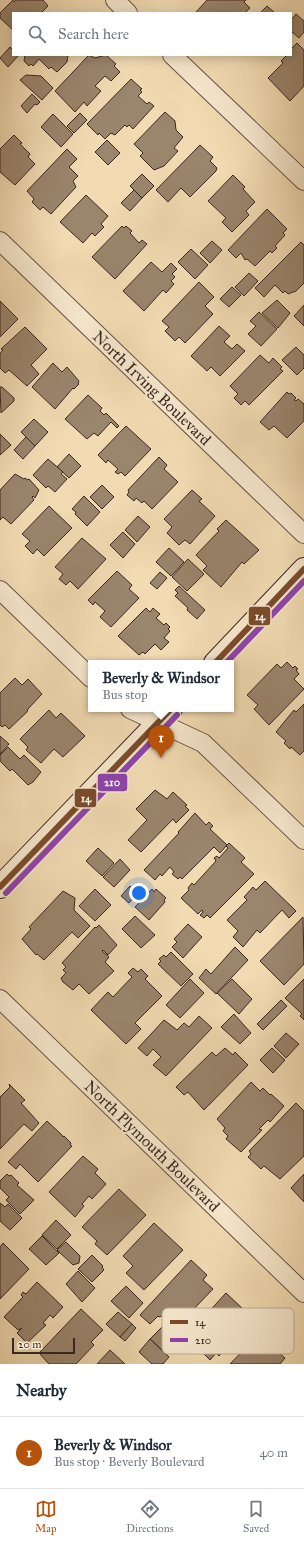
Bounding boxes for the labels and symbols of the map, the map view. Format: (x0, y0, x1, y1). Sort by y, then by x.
street label: North Irving Boulevard (88, 327, 215, 450)
line badge: 14 (248, 606, 271, 626)
text: 14 (255, 610, 266, 624)
pin: 1 (148, 725, 174, 758)
line badge: 210 (97, 773, 128, 792)
text: 210 (104, 776, 121, 789)
line badge: 14 (74, 788, 97, 808)
text: 14 (81, 792, 92, 806)
your location (129, 883, 149, 903)
street label: North Plymouth Boulevard (80, 1076, 224, 1216)
legend (162, 1308, 294, 1354)
text: 14 (195, 1316, 206, 1329)
text: 210 (195, 1334, 211, 1347)
scale bar (12, 1336, 75, 1355)

